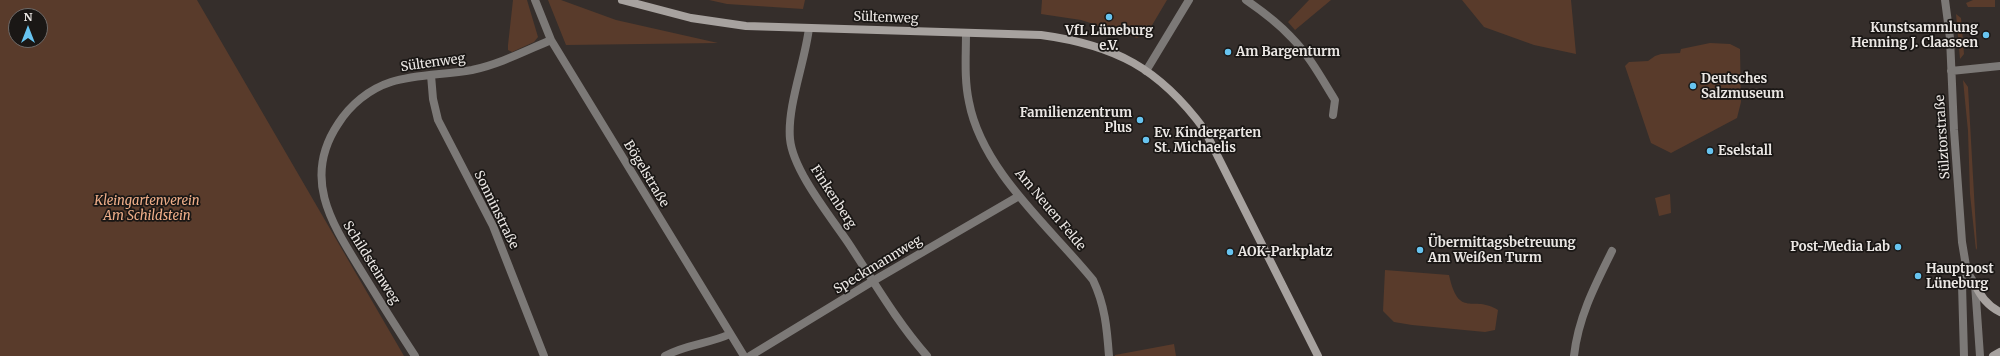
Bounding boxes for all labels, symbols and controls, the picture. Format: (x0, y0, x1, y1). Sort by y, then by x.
north arrow (8, 8, 48, 48)
street label: Sültenweg (853, 9, 919, 27)
text: N (24, 10, 32, 24)
marker: VfL Lüneburg e.V. (1104, 12, 1114, 22)
place label: Kunstsammlung Henning J. Claassen (1851, 20, 1978, 51)
place label: VfL Lüneburg e.V. (1065, 23, 1153, 54)
marker: Kunstsammlung Henning J. Claassen (1981, 30, 1991, 40)
place label: Am Bargenturm (1236, 44, 1340, 60)
marker: Am Bargenturm (1223, 47, 1233, 57)
street label: Sültenweg (400, 51, 466, 75)
place label: Deutsches Salzmuseum (1701, 71, 1784, 102)
marker: Deutsches Salzmuseum (1688, 81, 1698, 91)
street label: Sülztorstraße (1932, 94, 1954, 180)
place label: Familienzentrum Plus (1020, 105, 1132, 136)
marker: Familienzentrum Plus (1135, 115, 1145, 125)
place label: Ev. Kindergarten St. Michaelis (1154, 125, 1261, 156)
marker: Ev. Kindergarten St. Michaelis (1141, 135, 1151, 145)
street label: Bögelstraße (620, 138, 672, 210)
place label: Eselstall (1718, 143, 1772, 159)
marker: Eselstall (1705, 146, 1715, 156)
street label: Finkenberg (807, 163, 859, 231)
street label: Am Neuen Felde (1011, 166, 1089, 254)
street label: Sonninstraße (470, 168, 522, 252)
park label: Kleingartenverein Am Schildstein (94, 193, 200, 224)
street label: Schildsteinweg (339, 219, 403, 307)
street label: Speckmannweg (831, 233, 925, 297)
place label: Übermittagsbetreuung Am Weißen Turm (1428, 235, 1576, 266)
place label: Post-Media Lab (1790, 239, 1890, 255)
marker: Post-Media Lab (1893, 242, 1903, 252)
place label: AOK-Parkplatz (1238, 244, 1332, 260)
marker: Übermittagsbetreuung Am Weißen Turm (1415, 245, 1425, 255)
marker: AOK-Parkplatz (1225, 247, 1235, 257)
place label: Hauptpost Lüneburg (1926, 261, 1994, 292)
marker: Hauptpost Lüneburg (1913, 271, 1923, 281)

